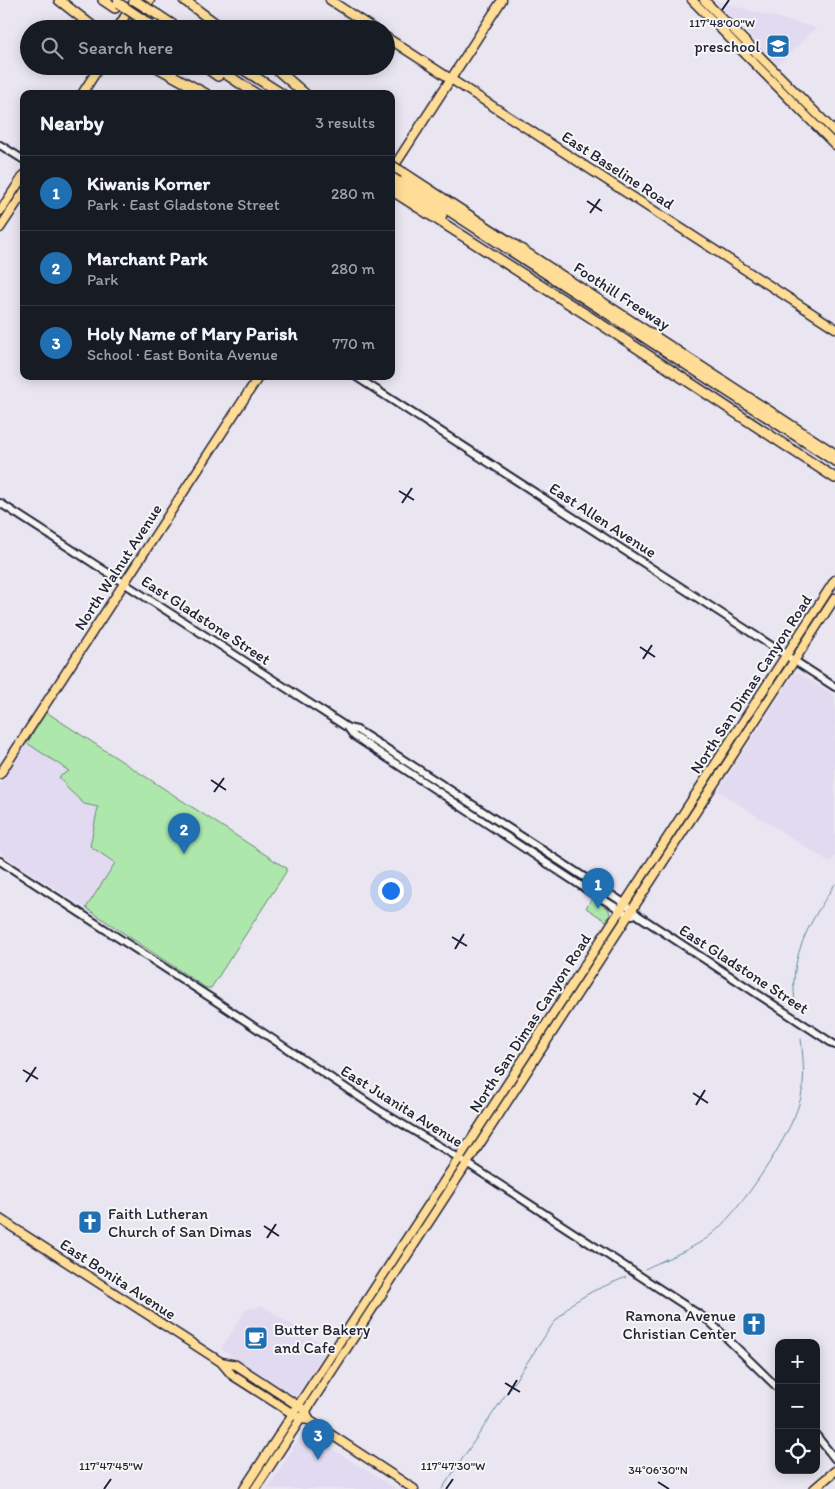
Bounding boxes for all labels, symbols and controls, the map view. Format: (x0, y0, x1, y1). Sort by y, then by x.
text: 117°48'00"W (689, 16, 755, 30)
search box (20, 20, 395, 75)
school or university icon: preschool (765, 33, 791, 59)
icon: search (38, 34, 66, 62)
text: Search here (78, 36, 173, 59)
place label: preschool (694, 37, 760, 56)
text: Nearby (40, 110, 104, 135)
text: 3 results (315, 113, 375, 132)
street label: East Baseline Road (558, 127, 678, 214)
text: Kiwanis Korner (87, 172, 210, 195)
text: 1 (52, 184, 60, 203)
text: 280 m (331, 184, 375, 203)
text: Park · East Gladstone Street (87, 195, 280, 214)
text: Marchant Park (87, 247, 208, 270)
street label: Foothill Freeway (570, 258, 674, 334)
text: 2 (52, 259, 60, 278)
text: 280 m (331, 259, 375, 278)
text: Park (87, 270, 118, 289)
text: Holy Name of Mary Parish (87, 322, 298, 345)
text: 3 (52, 334, 60, 353)
text: 770 m (332, 334, 375, 353)
text: School · East Bonita Avenue (87, 345, 278, 364)
street label: East Allen Avenue (546, 478, 660, 562)
street label: North Walnut Avenue (70, 500, 166, 634)
street label: East Gladstone Street (138, 571, 274, 669)
street label: North San Dimas Canyon Road (686, 591, 816, 777)
pin: 2 (168, 813, 200, 854)
pin: 1 (582, 868, 614, 909)
your location (378, 878, 404, 904)
street label: East Gladstone Street (676, 920, 812, 1018)
street label: North San Dimas Canyon Road (465, 930, 595, 1116)
street label: East Juanita Avenue (337, 1061, 467, 1151)
place label: Faith Lutheran Church of San Dimas (108, 1204, 252, 1241)
church icon: Faith Lutheran Church of San Dimas (77, 1209, 103, 1235)
street label: East Bonita Avenue (57, 1234, 179, 1324)
place label: Ramona Avenue Christian Center (623, 1306, 736, 1343)
church icon: Ramona Avenue Christian Center (741, 1311, 767, 1337)
place label: Butter Bakery and Cafe (274, 1320, 371, 1357)
cafe icon: Butter Bakery and Cafe (243, 1325, 269, 1351)
map controls (775, 1339, 820, 1474)
button: + (775, 1339, 820, 1384)
button: − (775, 1384, 820, 1429)
pin: 3 (302, 1419, 334, 1460)
button: locate (775, 1429, 820, 1474)
text: 117°47'45"W (79, 1459, 143, 1473)
text: 117°47'30"W (421, 1459, 485, 1473)
text: 34°06'30"N (628, 1463, 688, 1477)

